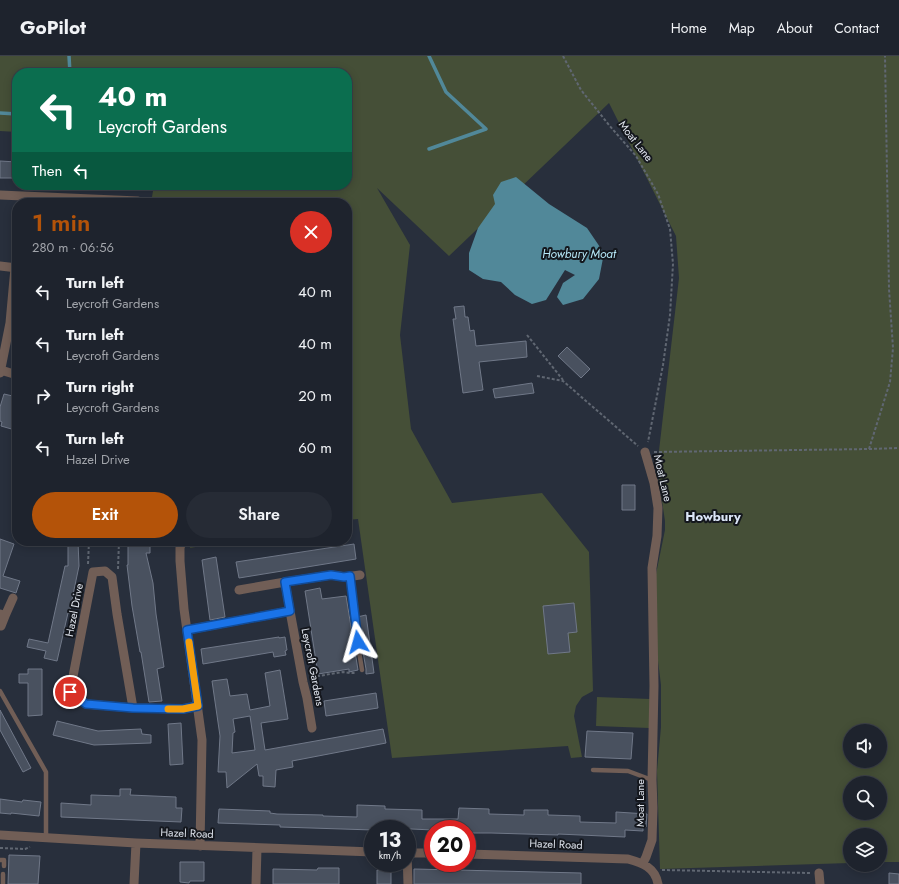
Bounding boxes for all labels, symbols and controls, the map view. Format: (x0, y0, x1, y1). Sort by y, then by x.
text: GoPilot (20, 14, 86, 41)
text: Home (671, 18, 707, 38)
text: Map (729, 18, 755, 38)
text: About (777, 18, 812, 38)
text: Contact (834, 18, 879, 38)
text: 40 m (98, 76, 167, 117)
icon: left (32, 84, 84, 136)
text: Leycroft Gardens (98, 114, 227, 140)
street label: Moat Lane (615, 117, 657, 165)
text: Then (32, 160, 62, 182)
icon: left (70, 160, 92, 182)
text: 1 min (32, 205, 90, 240)
button: close (290, 211, 332, 253)
text: 280 m · 06:56 (32, 238, 114, 257)
water label: Howbury Moat (542, 245, 617, 263)
text: Turn left (66, 272, 124, 294)
icon: left (32, 281, 54, 303)
text: 40 m (298, 281, 332, 303)
text: Leycroft Gardens (66, 294, 159, 313)
text: Turn left (66, 324, 124, 346)
icon: left (32, 333, 54, 355)
text: 40 m (298, 333, 332, 355)
text: Leycroft Gardens (66, 346, 159, 365)
text: Turn right (66, 376, 134, 398)
icon: right (32, 385, 54, 407)
text: 20 m (298, 385, 332, 407)
text: Leycroft Gardens (66, 398, 159, 417)
text: Turn left (66, 428, 124, 450)
icon: left (32, 437, 54, 459)
text: 60 m (298, 437, 332, 459)
text: Hazel Drive (66, 450, 130, 469)
street label: Moat Lane (650, 453, 676, 503)
button: Exit (32, 492, 178, 538)
button: Share (186, 492, 332, 538)
district label: Howbury (685, 507, 741, 526)
street label: Hazel Drive (61, 582, 87, 638)
position arrow (337, 621, 379, 663)
street label: Leycroft Gardens (298, 627, 328, 708)
pin (53, 675, 87, 709)
icon: arrive (59, 681, 81, 703)
map controls (843, 724, 887, 872)
button: sound (843, 724, 887, 768)
button: search (843, 776, 887, 820)
street label: Moat Lane (632, 779, 648, 827)
speed limit sign: 20 (424, 820, 476, 872)
street label: Hazel Road (160, 824, 214, 842)
text: 13 (379, 826, 401, 855)
button: layers (843, 828, 887, 872)
street label: Hazel Road (529, 835, 583, 853)
text: km/h (379, 848, 401, 863)

